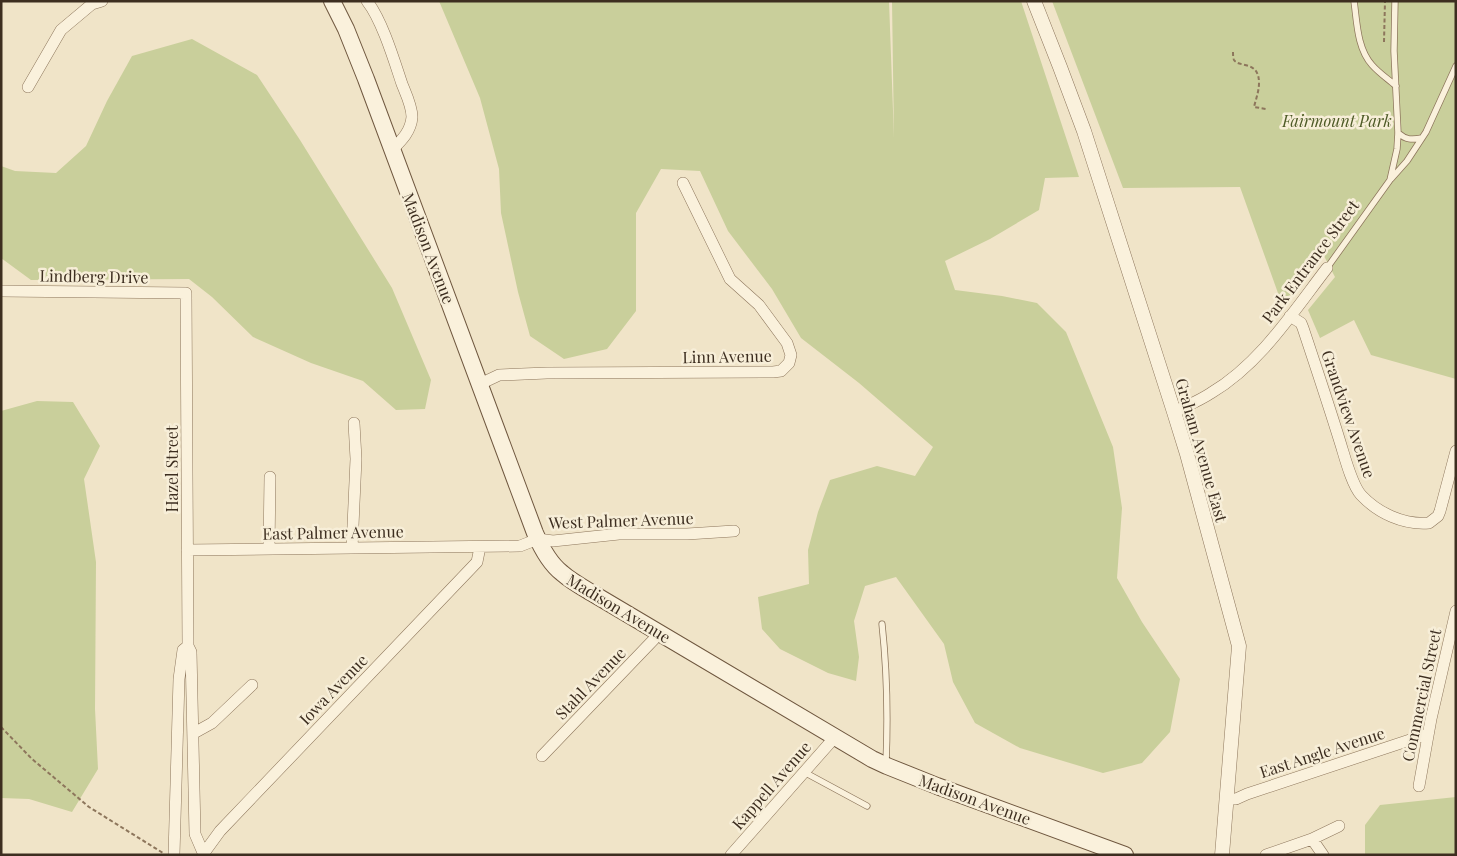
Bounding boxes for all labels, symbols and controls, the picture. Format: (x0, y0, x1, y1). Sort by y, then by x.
park label: Fairmount Park (1281, 110, 1392, 131)
street label: Madison Avenue (398, 189, 460, 307)
street label: Park Entrance Street (1257, 195, 1363, 327)
street label: Lindberg Drive (39, 265, 149, 287)
street label: Linn Avenue (682, 345, 772, 367)
street label: Grandview Avenue (1317, 347, 1381, 481)
street label: Graham Avenue East (1171, 376, 1233, 525)
street label: Hazel Street (161, 425, 182, 513)
street label: West Palmer Avenue (547, 507, 694, 533)
street label: East Palmer Avenue (262, 520, 404, 544)
street label: Madison Avenue (563, 569, 675, 647)
street label: Commercial Street (1397, 626, 1445, 763)
street label: Stahl Avenue (550, 642, 630, 724)
street label: Iowa Avenue (294, 649, 372, 729)
street label: East Angle Avenue (1257, 722, 1387, 782)
street label: Kappell Avenue (727, 736, 815, 834)
street label: Madison Avenue (916, 769, 1034, 829)

